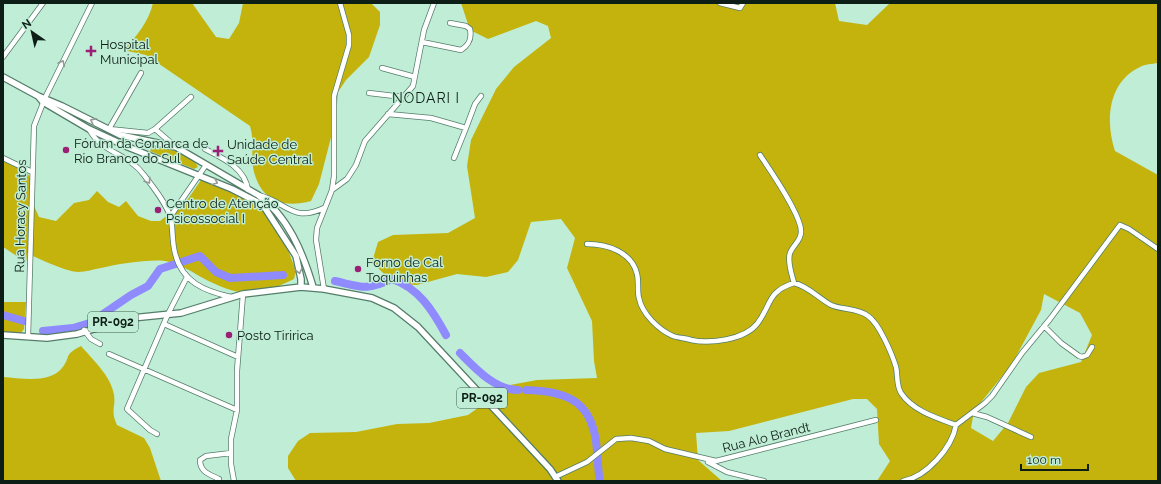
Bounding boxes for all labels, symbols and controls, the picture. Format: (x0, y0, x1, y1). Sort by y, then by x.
north arrow (12, 12, 52, 52)
text: N (20, 16, 34, 32)
place label: Hospital Municipal (100, 37, 159, 67)
marker: Hospital Municipal (85, 45, 97, 57)
one-way arrow (57, 60, 65, 67)
district label: NODARI I (392, 90, 460, 106)
one-way arrow (90, 119, 97, 126)
place label: Fórum da Comarca de Rio Branco do Sul (74, 136, 209, 166)
place label: Unidade de Saúde Central (227, 137, 313, 167)
marker: Fórum da Comarca de Rio Branco do Sul (61, 145, 71, 155)
marker: Unidade de Saúde Central (212, 145, 224, 157)
street label: Rua Horacy Santos (12, 159, 29, 273)
one-way arrow (143, 176, 150, 183)
one-way arrow (211, 177, 218, 185)
place label: Centro de Atenção Psicossocial I (166, 196, 279, 226)
marker: Centro de Atenção Psicossocial I (153, 205, 163, 215)
place label: Forno de Cal Toquinhas (366, 255, 443, 285)
marker: Forno de Cal Toquinhas (353, 264, 363, 274)
one-way arrow (295, 268, 303, 274)
road number: PR-092 (88, 312, 138, 332)
place label: Posto Tiririca (237, 328, 314, 343)
marker: Posto Tiririca (224, 330, 234, 340)
road number: PR-092 (457, 388, 507, 408)
street label: Rua Alo Brandt (721, 419, 812, 456)
scale bar (1021, 446, 1088, 472)
text: 100 m (1027, 453, 1061, 467)

